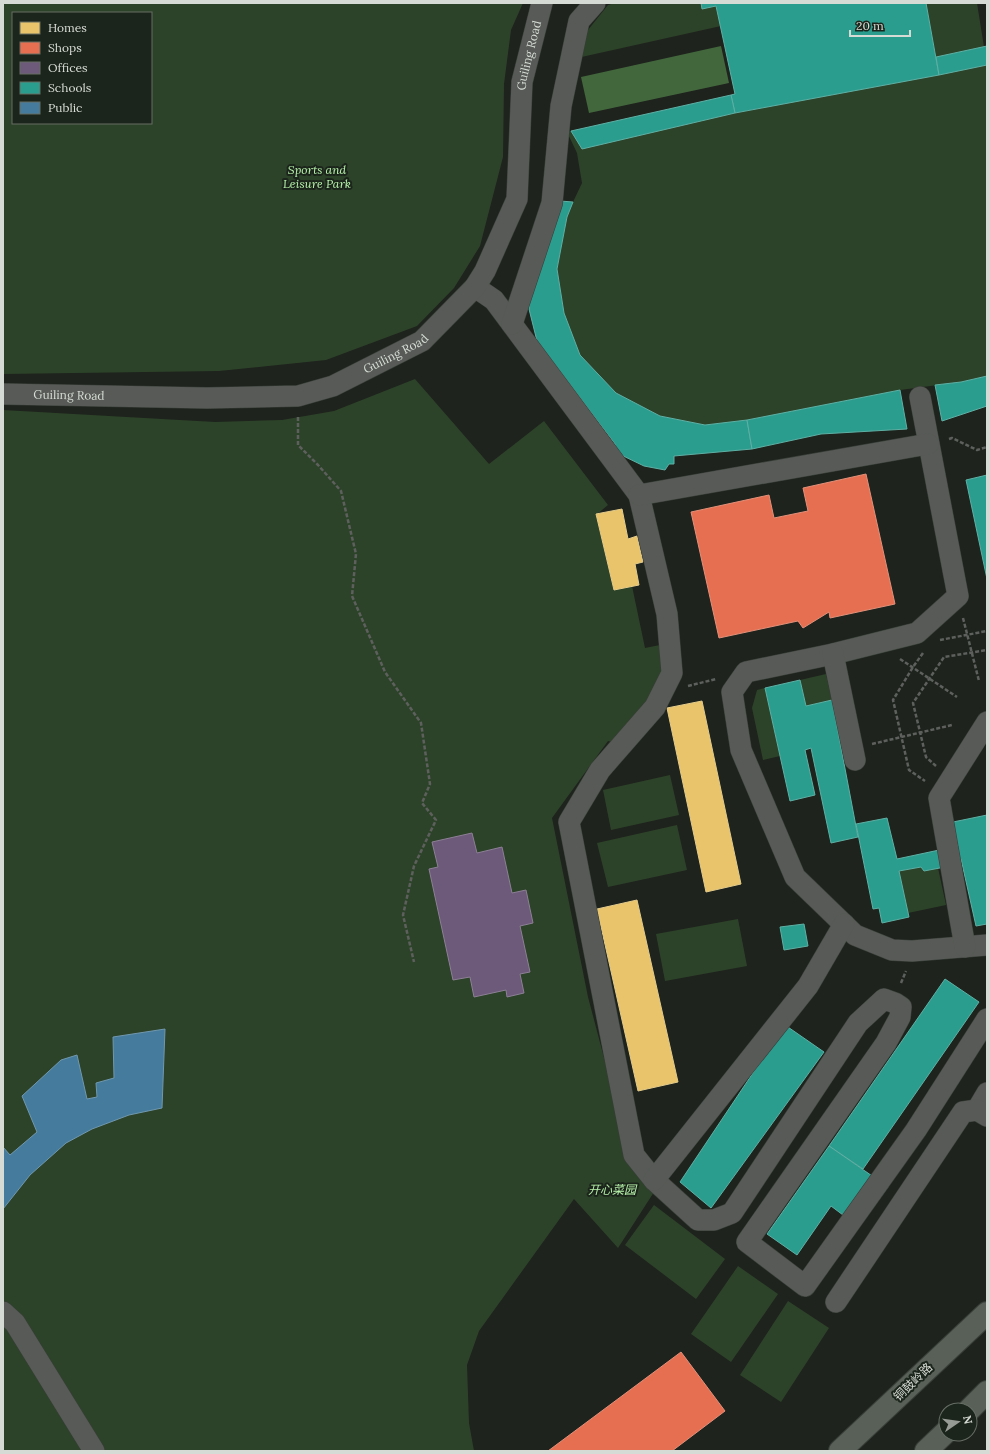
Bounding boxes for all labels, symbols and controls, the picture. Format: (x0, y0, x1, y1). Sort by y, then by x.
legend (12, 12, 152, 124)
scale bar (850, 12, 910, 38)
text: 20 m (856, 18, 884, 33)
street label: Guiling Road (514, 19, 544, 91)
text: Homes (48, 20, 87, 35)
text: Shops (48, 40, 82, 55)
text: Offices (48, 60, 88, 75)
text: Schools (48, 80, 92, 95)
text: Public (48, 100, 82, 115)
park label: Sports and Leisure Park (283, 162, 351, 191)
street label: Guiling Road (361, 331, 432, 377)
street label: Guiling Road (33, 387, 105, 403)
park label: 开心菜园 (588, 1182, 638, 1197)
street label: 铜鼓岭路 (890, 1360, 935, 1404)
north arrow (938, 1402, 978, 1442)
text: N (960, 1414, 976, 1426)

